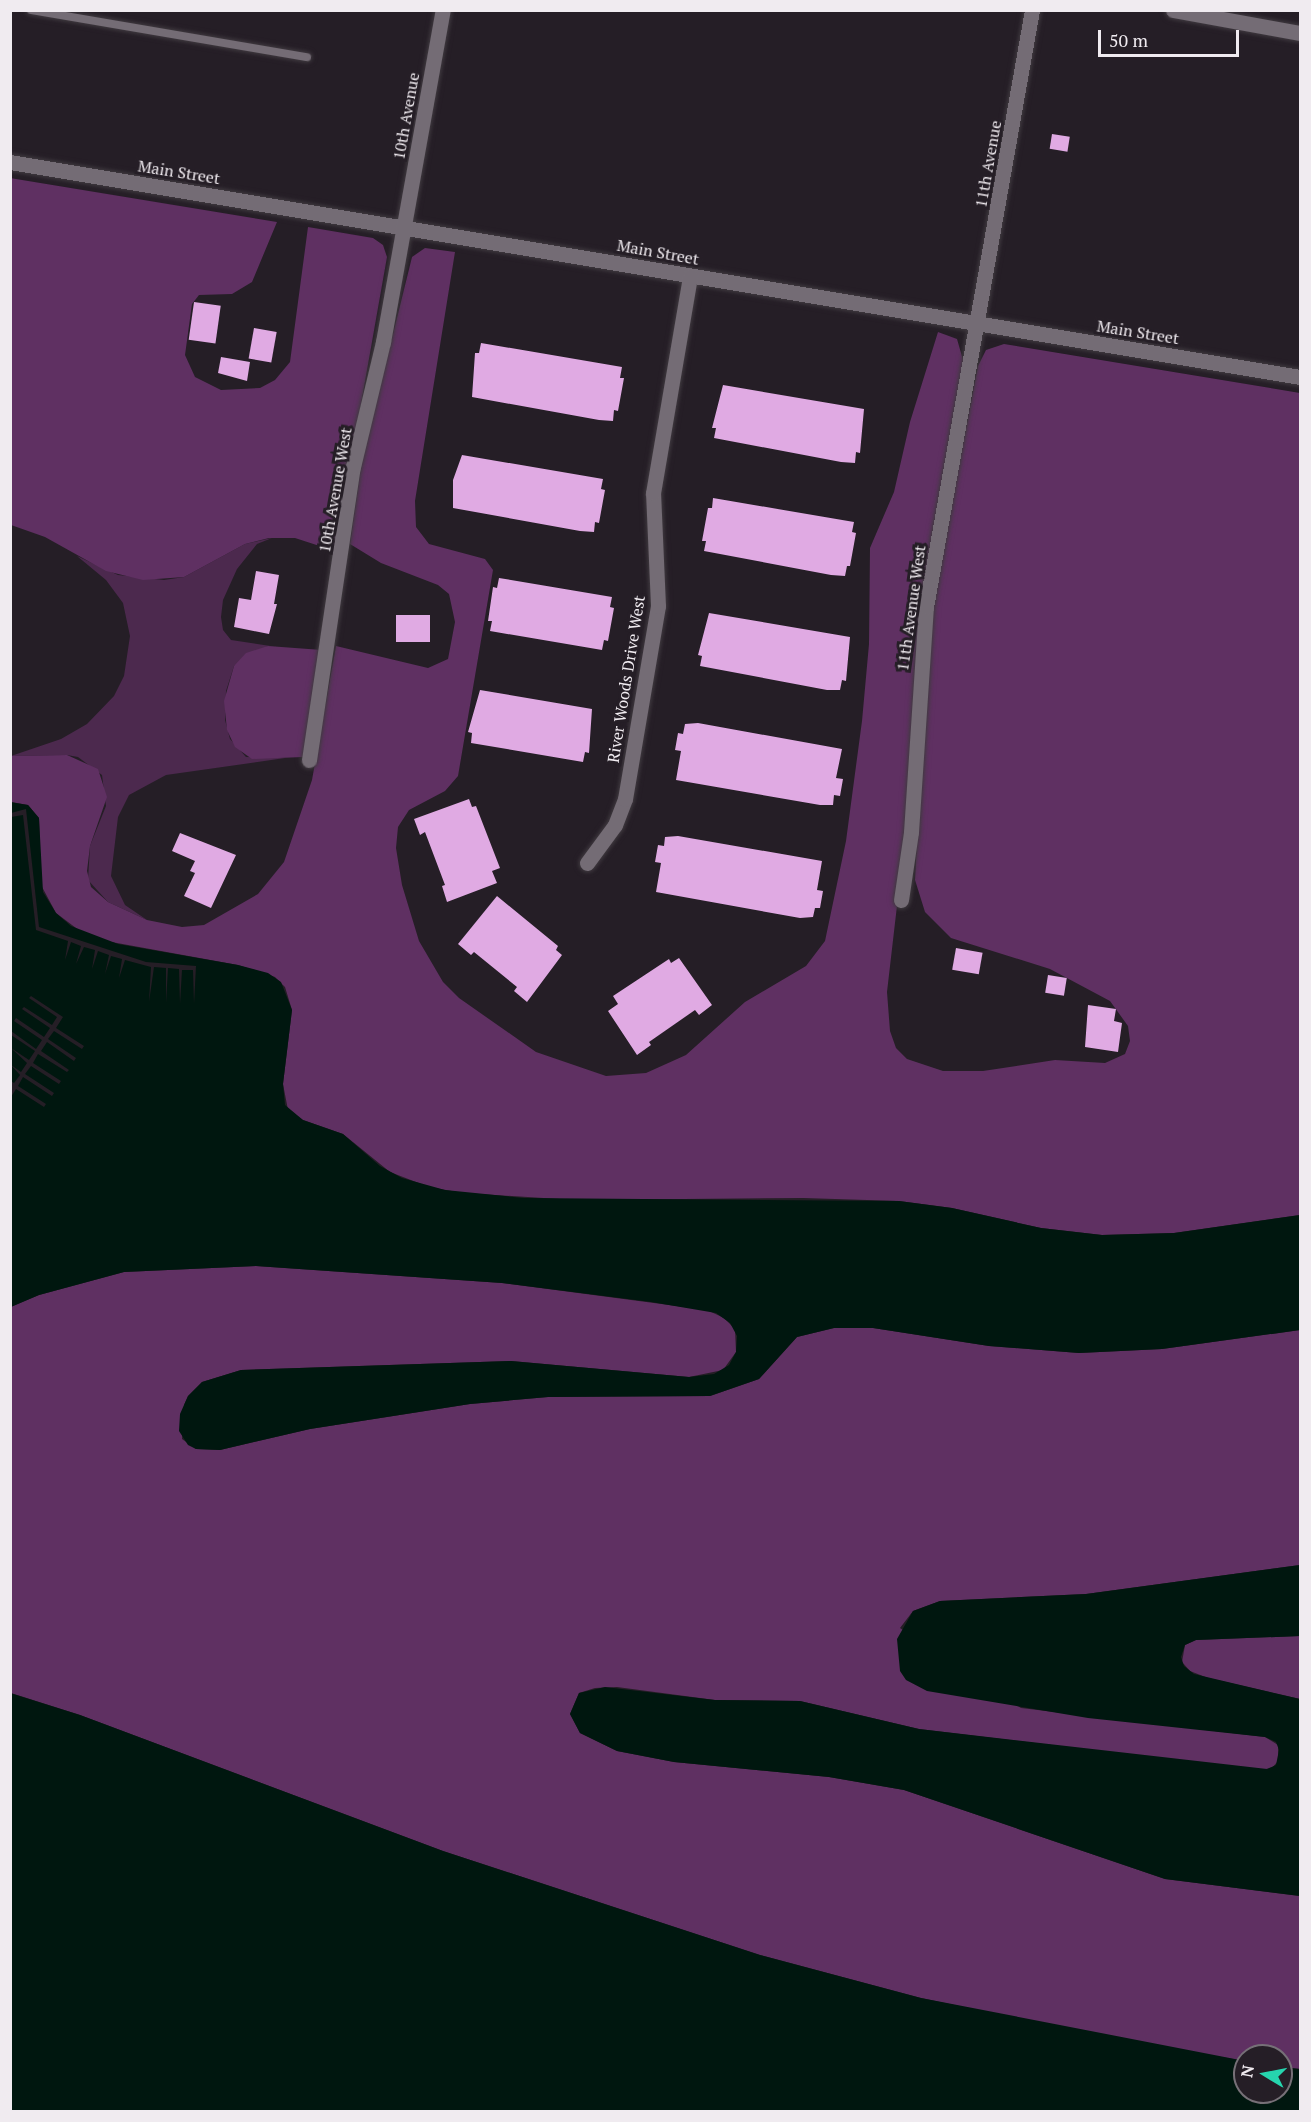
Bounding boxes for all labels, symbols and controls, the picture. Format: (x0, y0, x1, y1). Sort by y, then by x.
scale bar (1101, 18, 1242, 56)
text: 50 m (1109, 28, 1148, 52)
street label: 10th Avenue (389, 71, 423, 161)
street label: 11th Avenue (971, 119, 1005, 209)
street label: Main Street (137, 156, 221, 188)
street label: Main Street (616, 235, 700, 269)
street label: Main Street (1096, 316, 1180, 348)
street label: 10th Avenue West (314, 426, 356, 554)
street label: 11th Avenue West (893, 544, 929, 672)
street label: River Woods Drive West (603, 594, 649, 764)
north arrow (1233, 2044, 1293, 2104)
text: N (1235, 2063, 1259, 2079)

